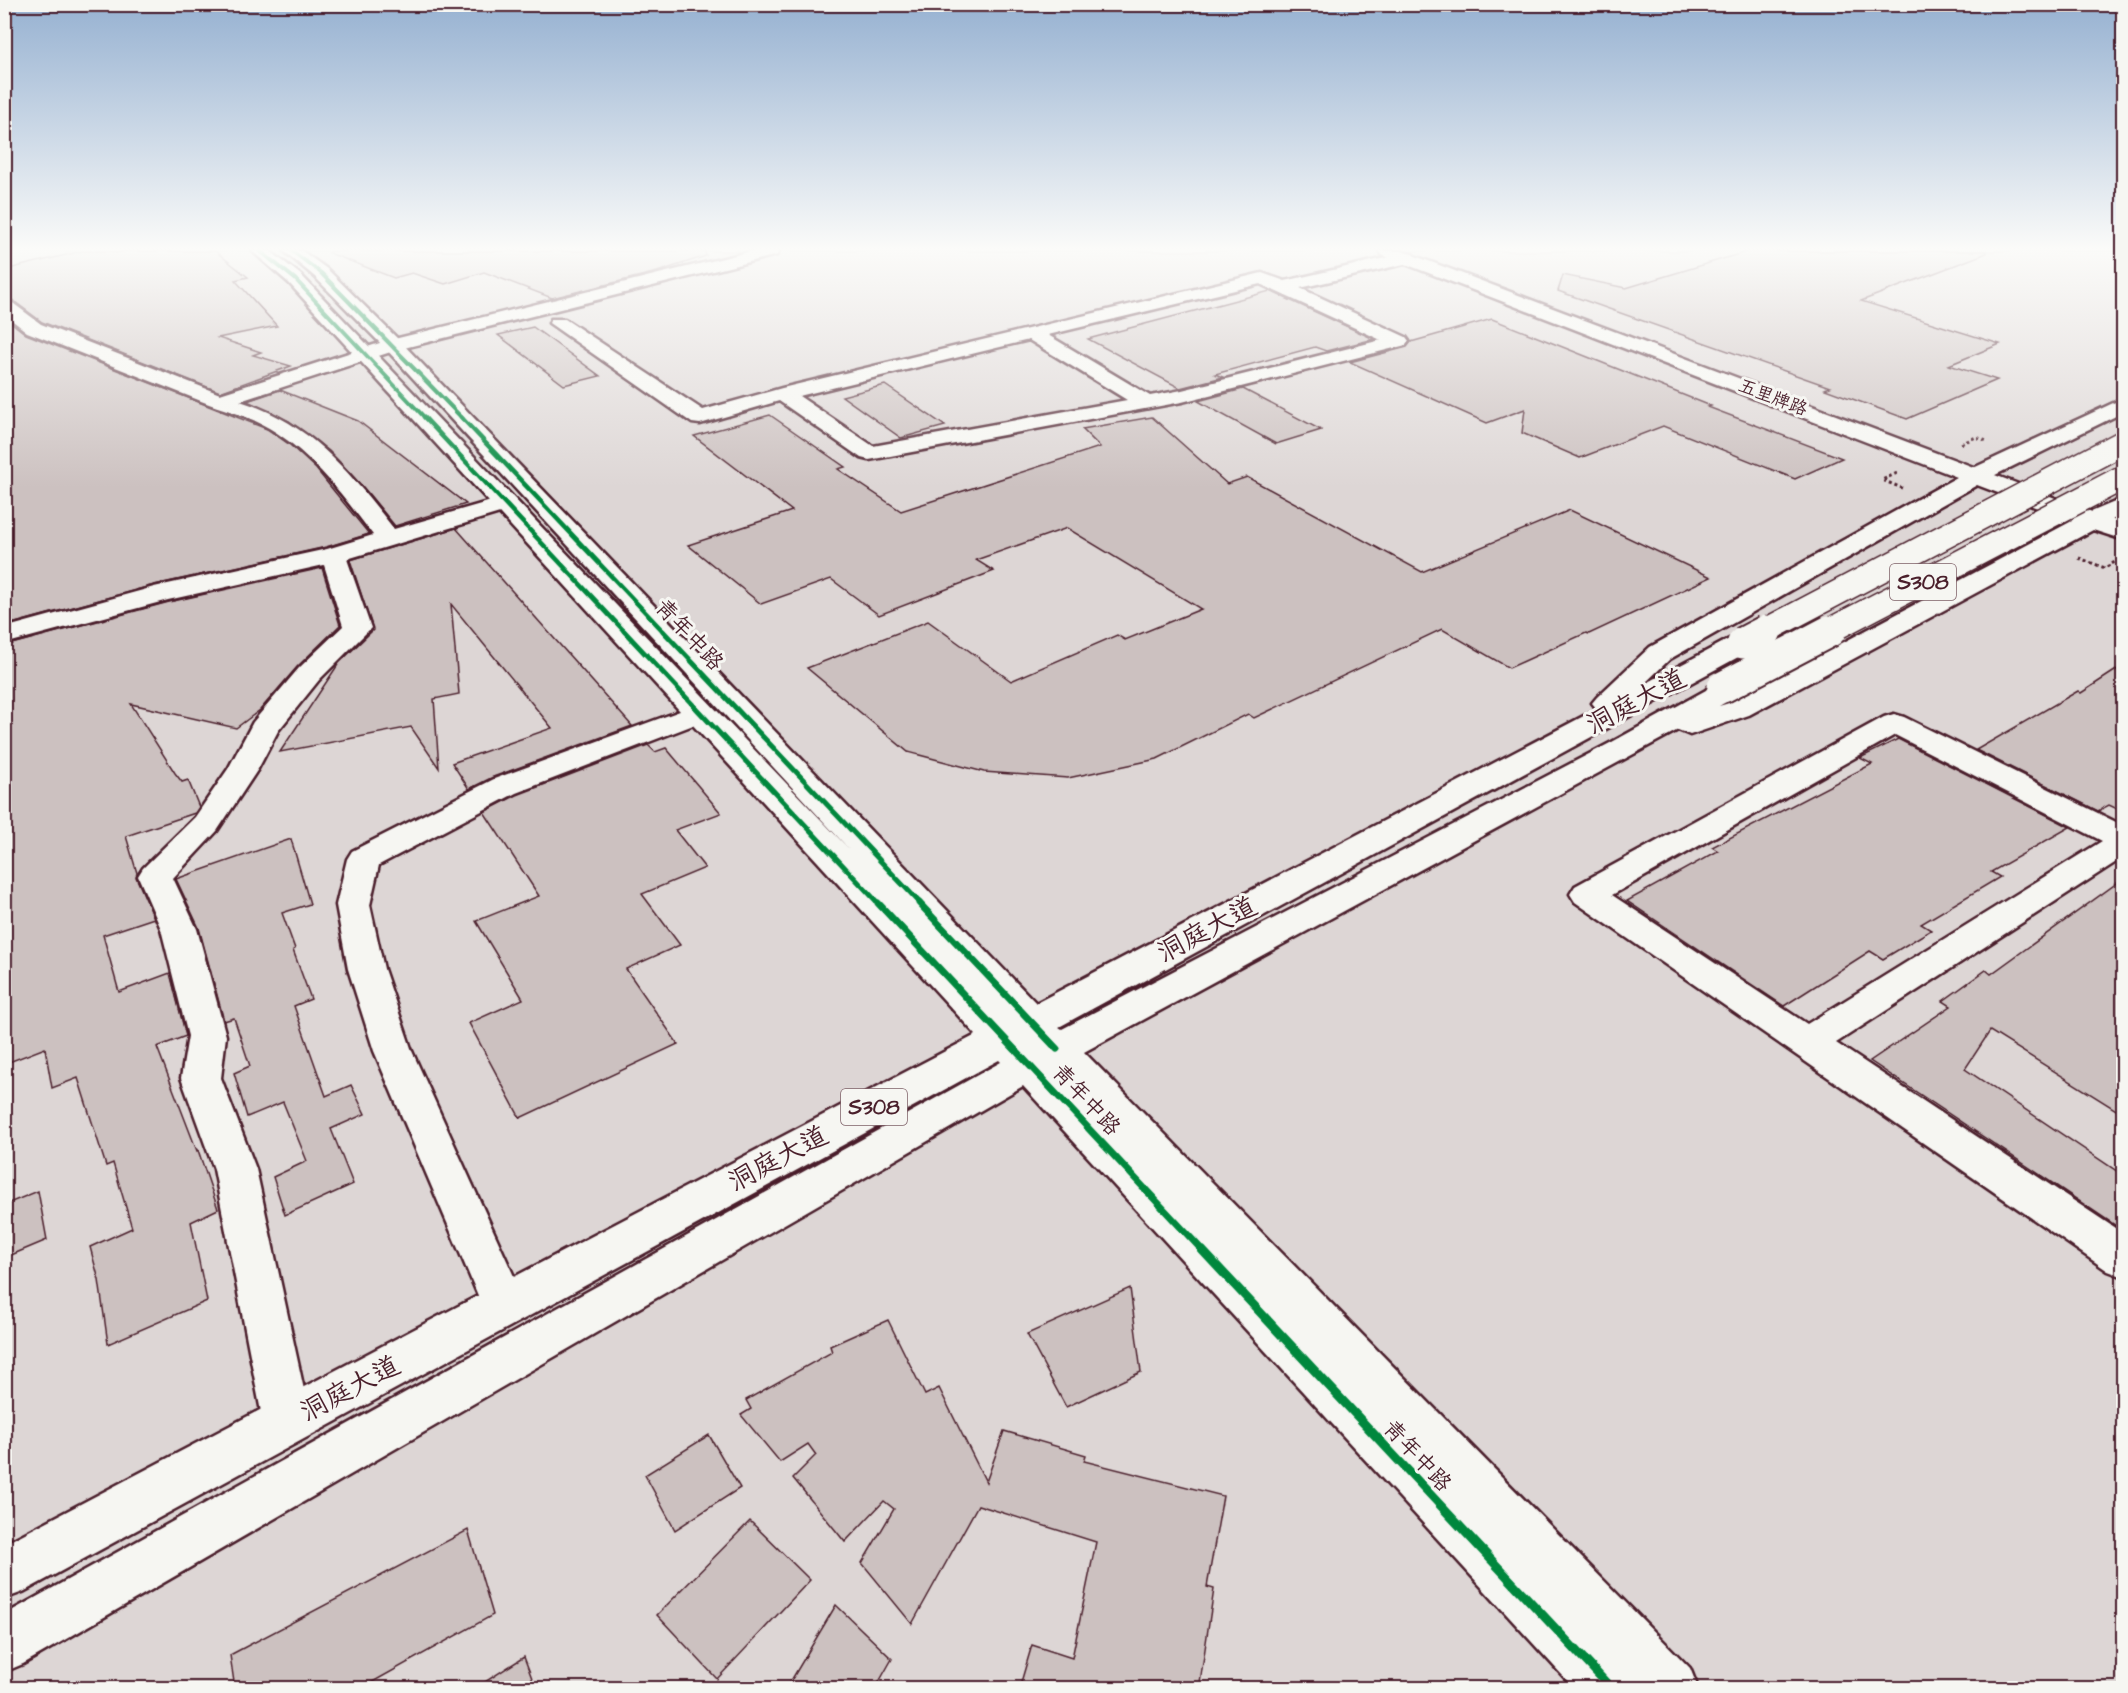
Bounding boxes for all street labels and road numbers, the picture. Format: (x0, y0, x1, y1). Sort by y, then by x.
street label: 五里牌路 (1735, 373, 1811, 422)
road number: S308 (1890, 564, 1956, 600)
street label: 青年中路 (648, 592, 730, 678)
street label: 洞庭大道 (1580, 660, 1693, 744)
street label: 洞庭大道 (1151, 888, 1264, 972)
street label: 青年中路 (1045, 1057, 1127, 1143)
road number: S308 (841, 1089, 907, 1125)
street label: 洞庭大道 (722, 1117, 835, 1201)
street label: 洞庭大道 (294, 1347, 407, 1431)
street label: 青年中路 (1376, 1413, 1458, 1499)

